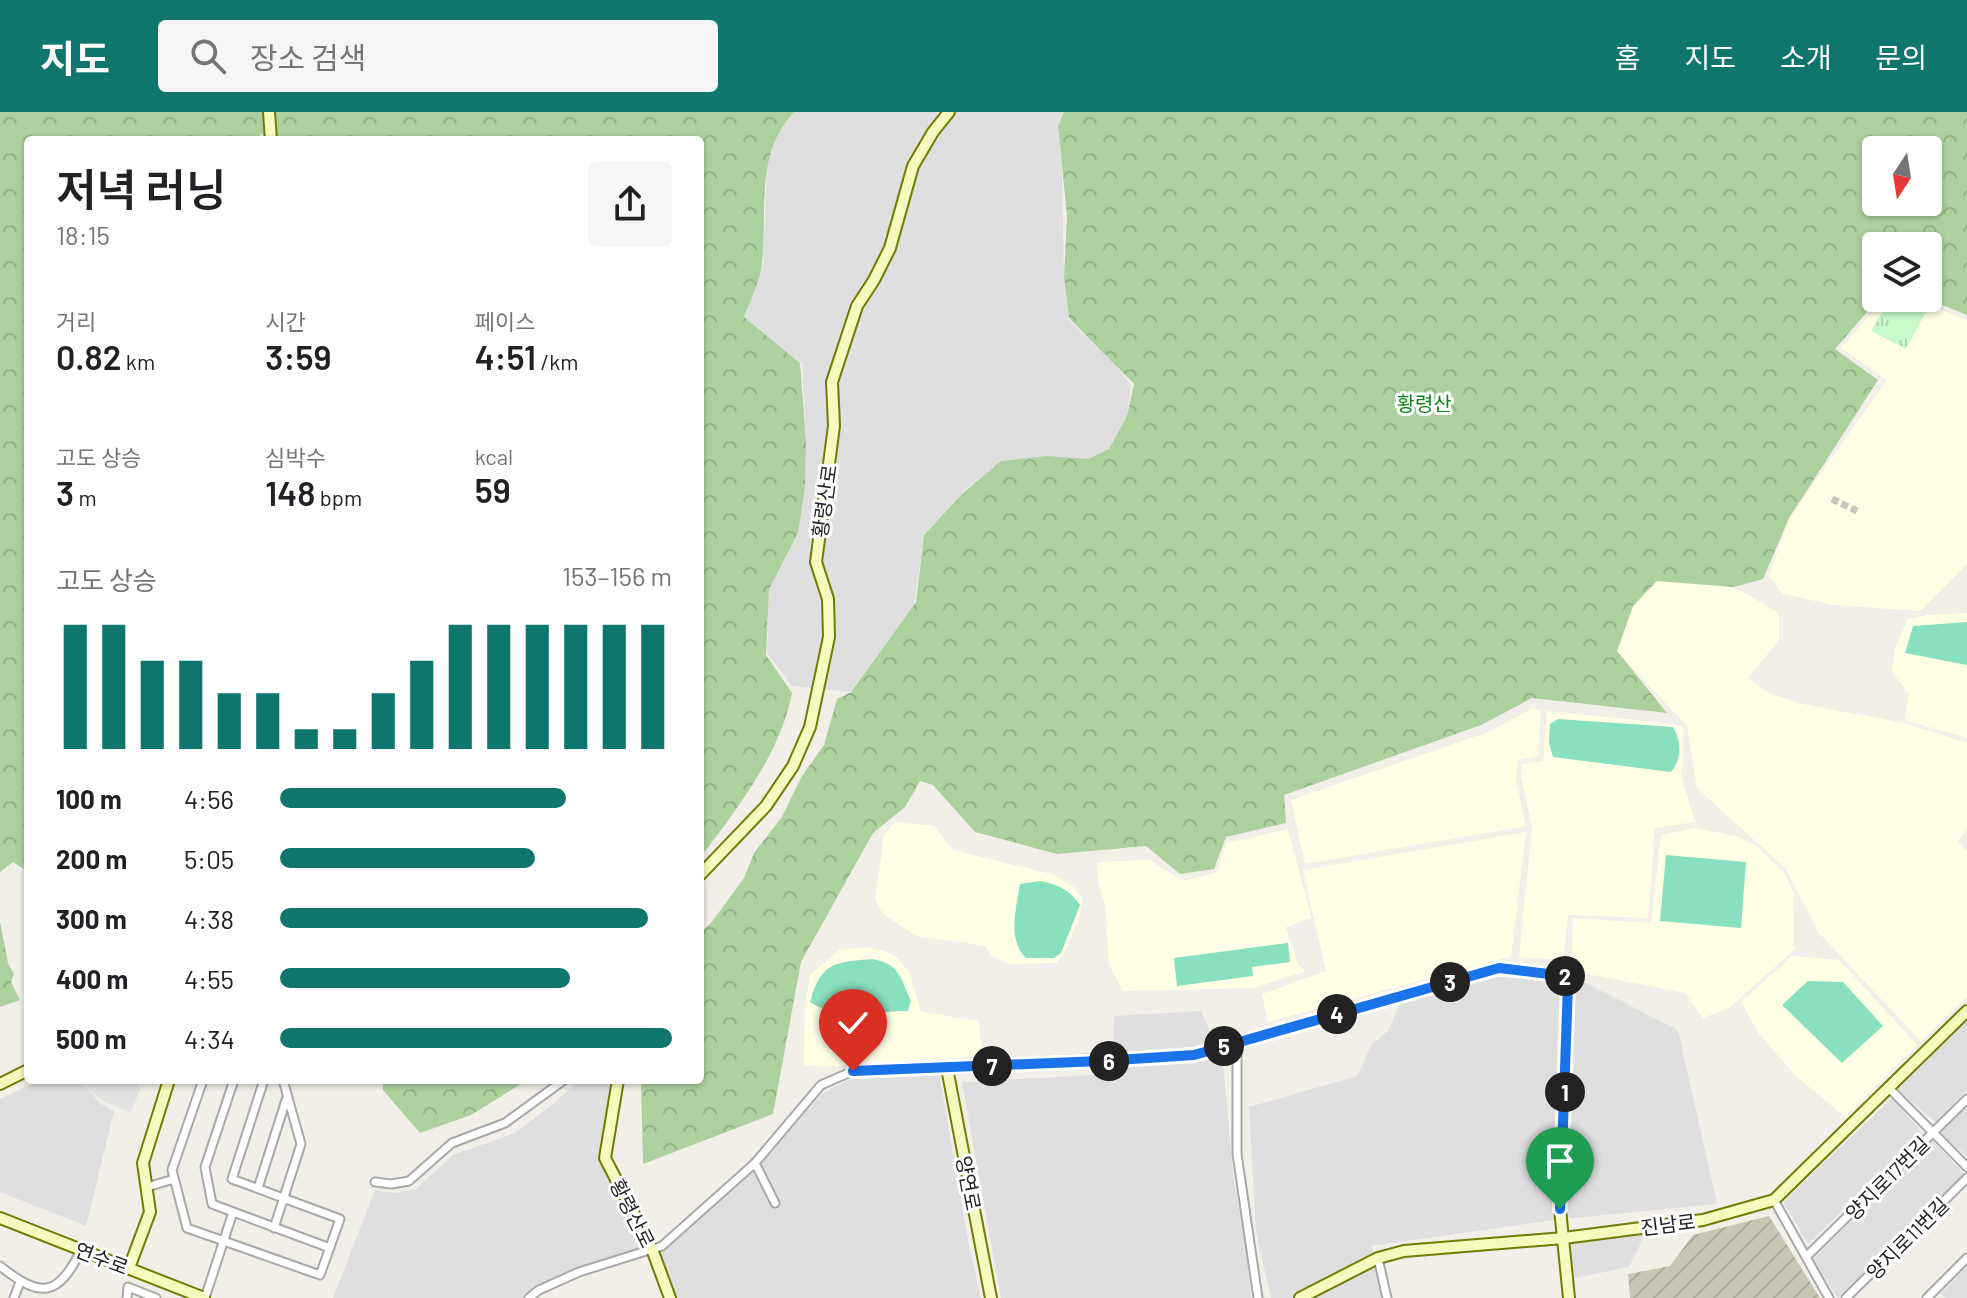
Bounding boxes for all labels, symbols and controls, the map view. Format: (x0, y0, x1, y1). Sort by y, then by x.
search box (158, 20, 718, 92)
icon: search (186, 34, 230, 78)
text: 지도 (40, 35, 110, 81)
text: 장소 검색 (250, 39, 366, 75)
text: 홈 (1615, 40, 1640, 74)
text: 지도 (1684, 40, 1736, 74)
text: 소개 (1780, 40, 1831, 74)
text: 문의 (1875, 40, 1927, 74)
north arrow (1862, 136, 1942, 216)
map controls (1862, 136, 1942, 312)
text: 저녁 러닝 (56, 162, 227, 215)
button: share (588, 162, 672, 246)
text: 18:15 (56, 219, 110, 250)
button: layers (1862, 232, 1942, 312)
text: 거리 (56, 308, 96, 334)
text: 시간 (265, 308, 306, 334)
text: 페이스 (475, 308, 535, 334)
text: 0.82 (56, 336, 121, 377)
text: 3:59 (265, 336, 331, 377)
text: 4:51 (475, 336, 536, 377)
text: km (121, 348, 155, 374)
text: /km (536, 348, 578, 374)
park label: 황령산 (1396, 391, 1452, 415)
text: kcal (475, 443, 513, 469)
text: 고도 상승 (56, 444, 141, 470)
text: 심박수 (265, 444, 326, 470)
street label: 황령산로 (807, 463, 841, 539)
text: 59 (475, 469, 511, 510)
text: 3 (56, 472, 74, 513)
text: 148 (265, 472, 315, 513)
text: m (74, 484, 97, 510)
text: bpm (315, 484, 362, 510)
text: 153–156 m (562, 560, 672, 591)
text: 고도 상승 (56, 564, 157, 595)
text: 100 m (56, 783, 122, 814)
text: 4:56 (184, 783, 234, 814)
text: 200 m (56, 843, 127, 874)
text: 5:05 (184, 843, 234, 874)
text: 300 m (56, 903, 127, 934)
text: 4:38 (184, 903, 234, 934)
pin: 2 (1545, 956, 1585, 996)
pin: 3 (1430, 962, 1470, 1002)
text: 400 m (56, 963, 128, 994)
text: 4:55 (184, 963, 234, 994)
text: 2 (1559, 963, 1571, 989)
text: 3 (1444, 969, 1456, 995)
pin (819, 989, 887, 1071)
pin: 4 (1317, 994, 1357, 1034)
icon: check (831, 1001, 875, 1045)
text: 4 (1330, 1001, 1344, 1027)
text: 500 m (56, 1023, 127, 1054)
text: 4:34 (184, 1023, 235, 1054)
pin: 5 (1204, 1026, 1244, 1066)
text: 5 (1218, 1033, 1230, 1059)
pin: 6 (1089, 1041, 1129, 1081)
pin: 7 (972, 1046, 1012, 1086)
text: 6 (1103, 1048, 1115, 1074)
text: 7 (987, 1053, 997, 1079)
pin: 1 (1545, 1072, 1585, 1112)
text: 1 (1561, 1079, 1569, 1105)
pin (1526, 1127, 1594, 1209)
street label: 양지로17번길 (1840, 1131, 1934, 1225)
icon: arrive (1538, 1139, 1582, 1183)
street label: 양연로 (952, 1154, 986, 1212)
street label: 황령산로 (606, 1175, 660, 1251)
street label: 양지로11번길 (1861, 1192, 1953, 1284)
street label: 진남로 (1639, 1209, 1697, 1239)
street label: 연수로 (72, 1237, 132, 1279)

